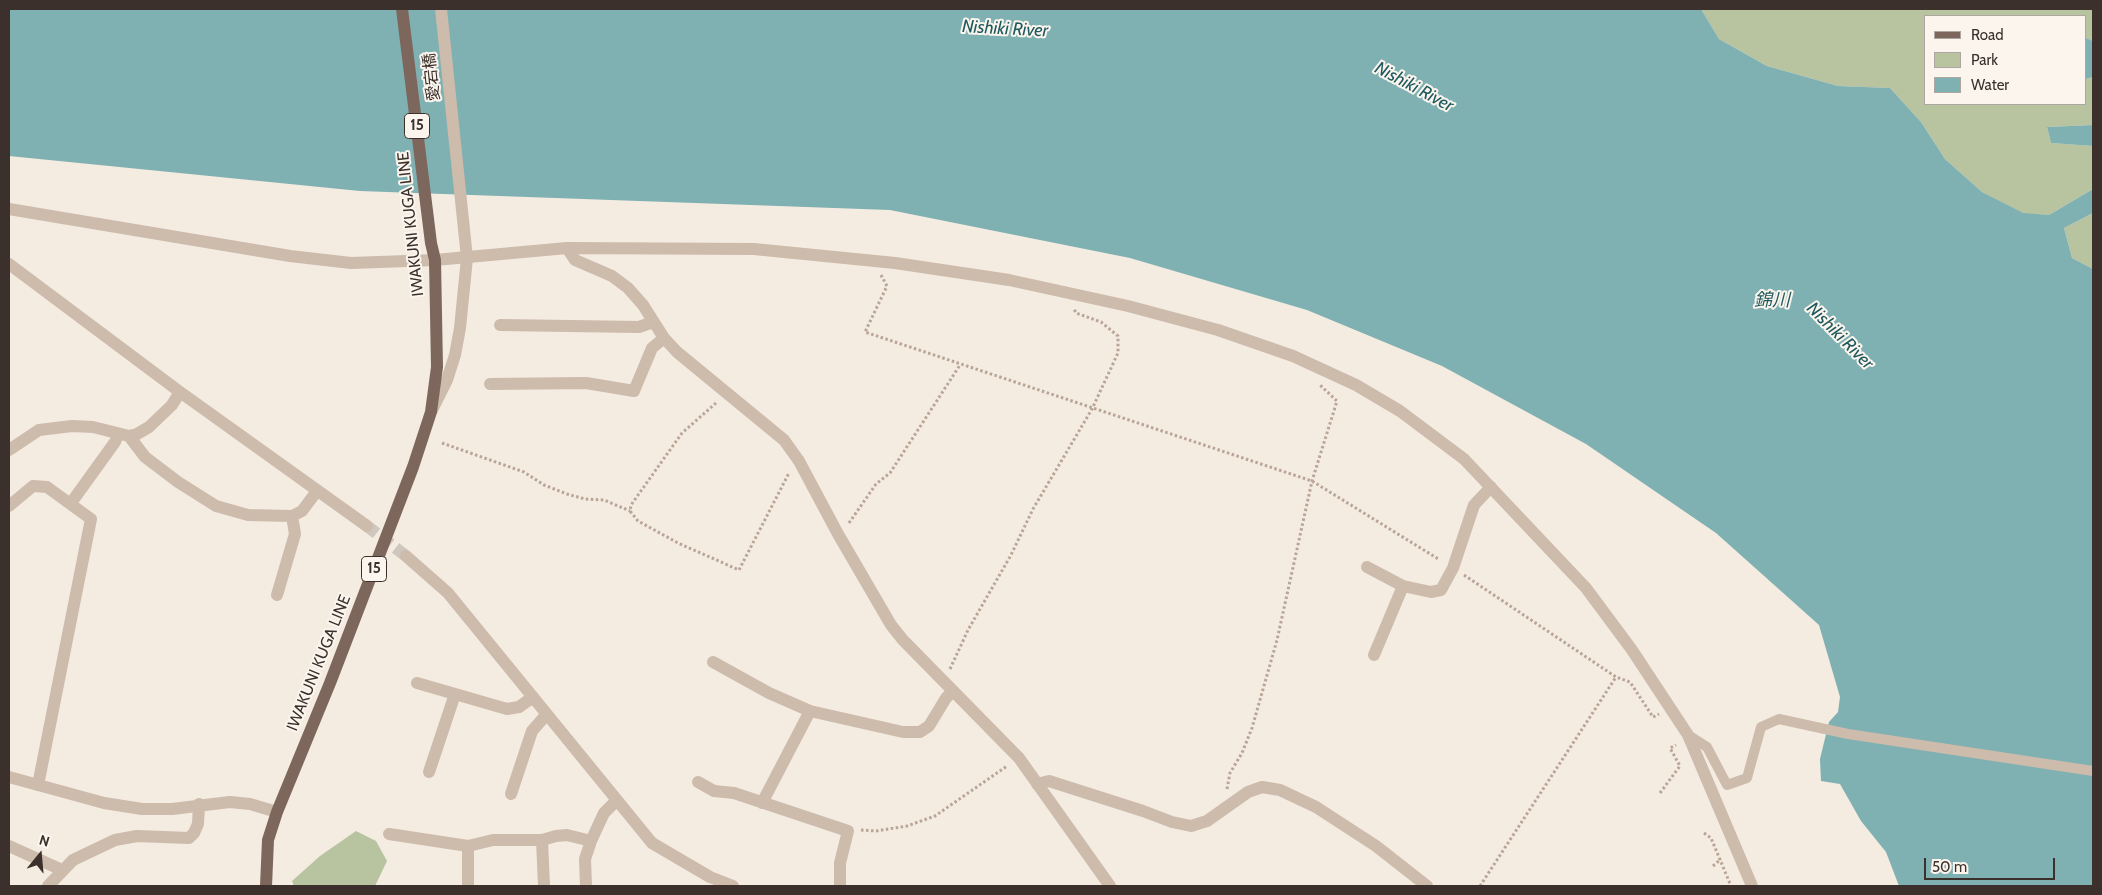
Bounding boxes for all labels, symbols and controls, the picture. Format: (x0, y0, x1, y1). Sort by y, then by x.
legend (1924, 15, 2087, 105)
water label: Nishiki River (961, 16, 1049, 42)
text: Road (1971, 26, 2004, 44)
text: Park (1971, 51, 1998, 69)
street label: 愛宕橋 (420, 52, 444, 102)
water label: Nishiki River (1371, 57, 1457, 117)
text: Water (1971, 76, 2009, 94)
road number: 15 (404, 114, 430, 138)
street label: IWAKUNI KUGA LINE (394, 151, 428, 297)
water label: 錦川 (1754, 290, 1790, 312)
water label: Nishiki River (1802, 298, 1878, 374)
road number: 15 (362, 556, 386, 582)
street label: IWAKUNI KUGA LINE (283, 592, 355, 734)
north arrow (15, 830, 65, 880)
text: N (37, 831, 52, 851)
scale bar (1927, 848, 2058, 880)
text: 50 m (1932, 858, 1967, 876)

